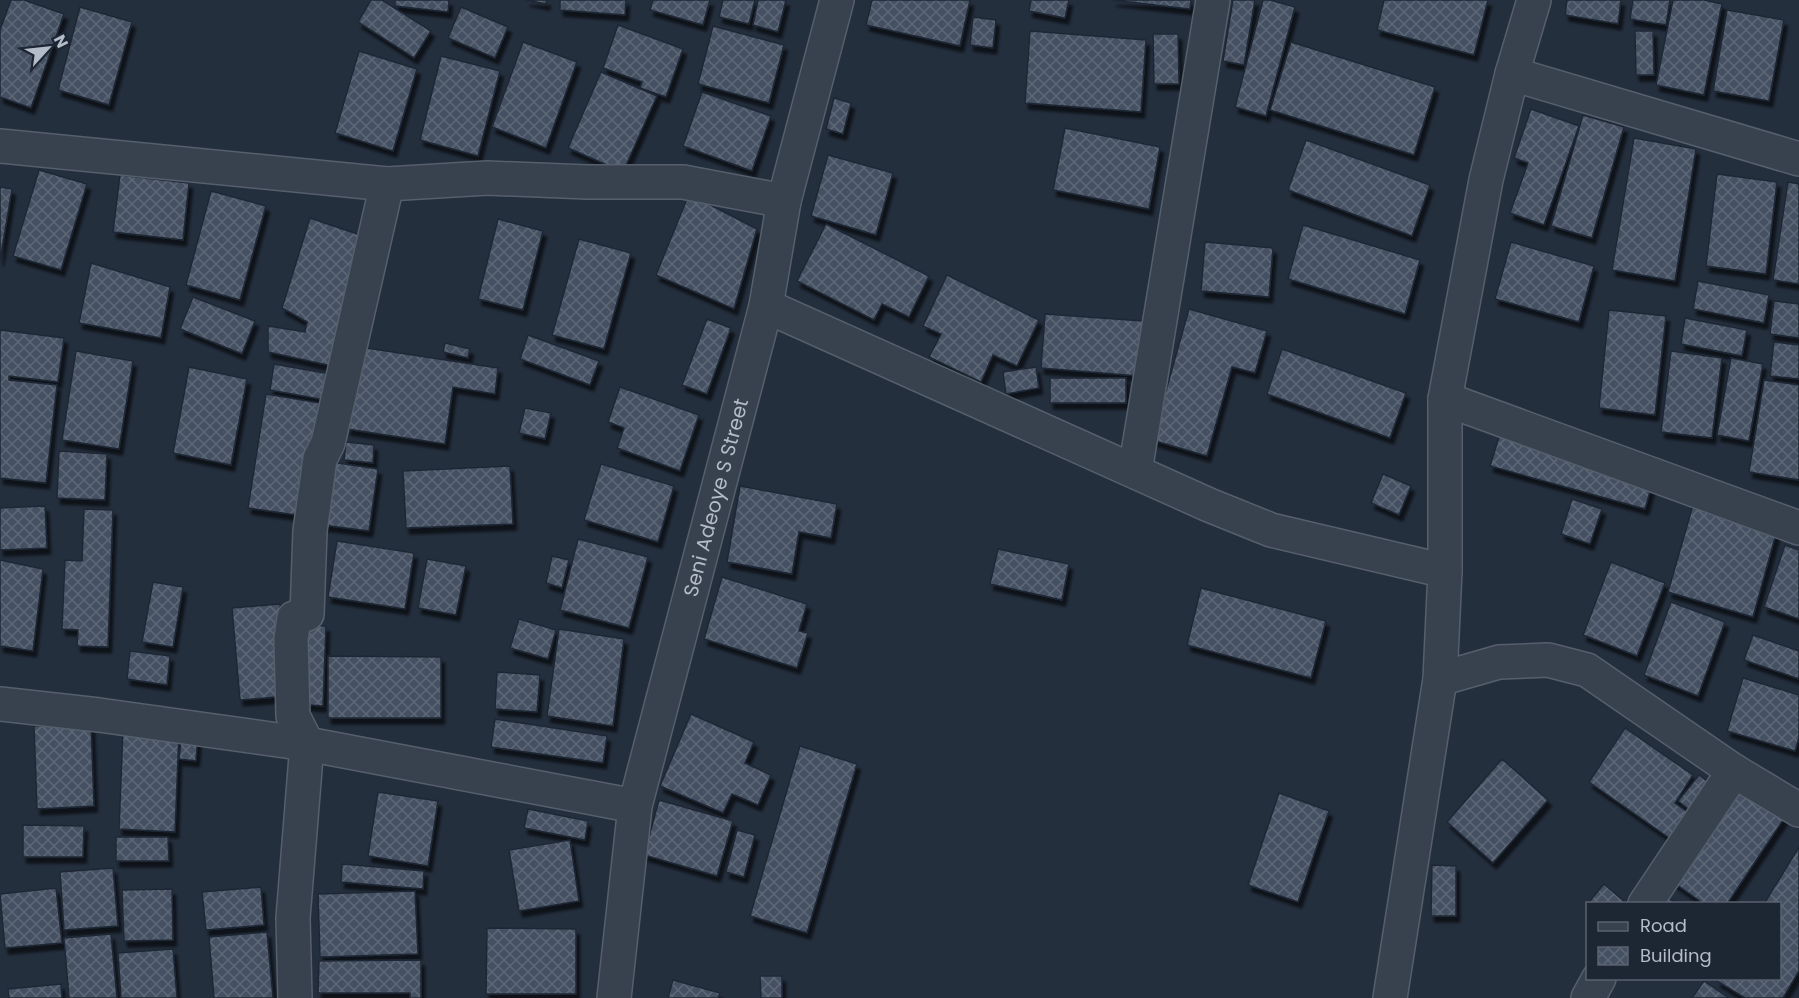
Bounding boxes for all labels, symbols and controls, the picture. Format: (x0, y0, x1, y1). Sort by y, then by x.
north arrow (18, 18, 78, 78)
text: N (48, 31, 74, 52)
street label: Seni Adeoye S Street (676, 395, 755, 600)
legend (1586, 902, 1781, 980)
text: Road (1640, 913, 1687, 938)
text: Building (1640, 943, 1712, 968)

